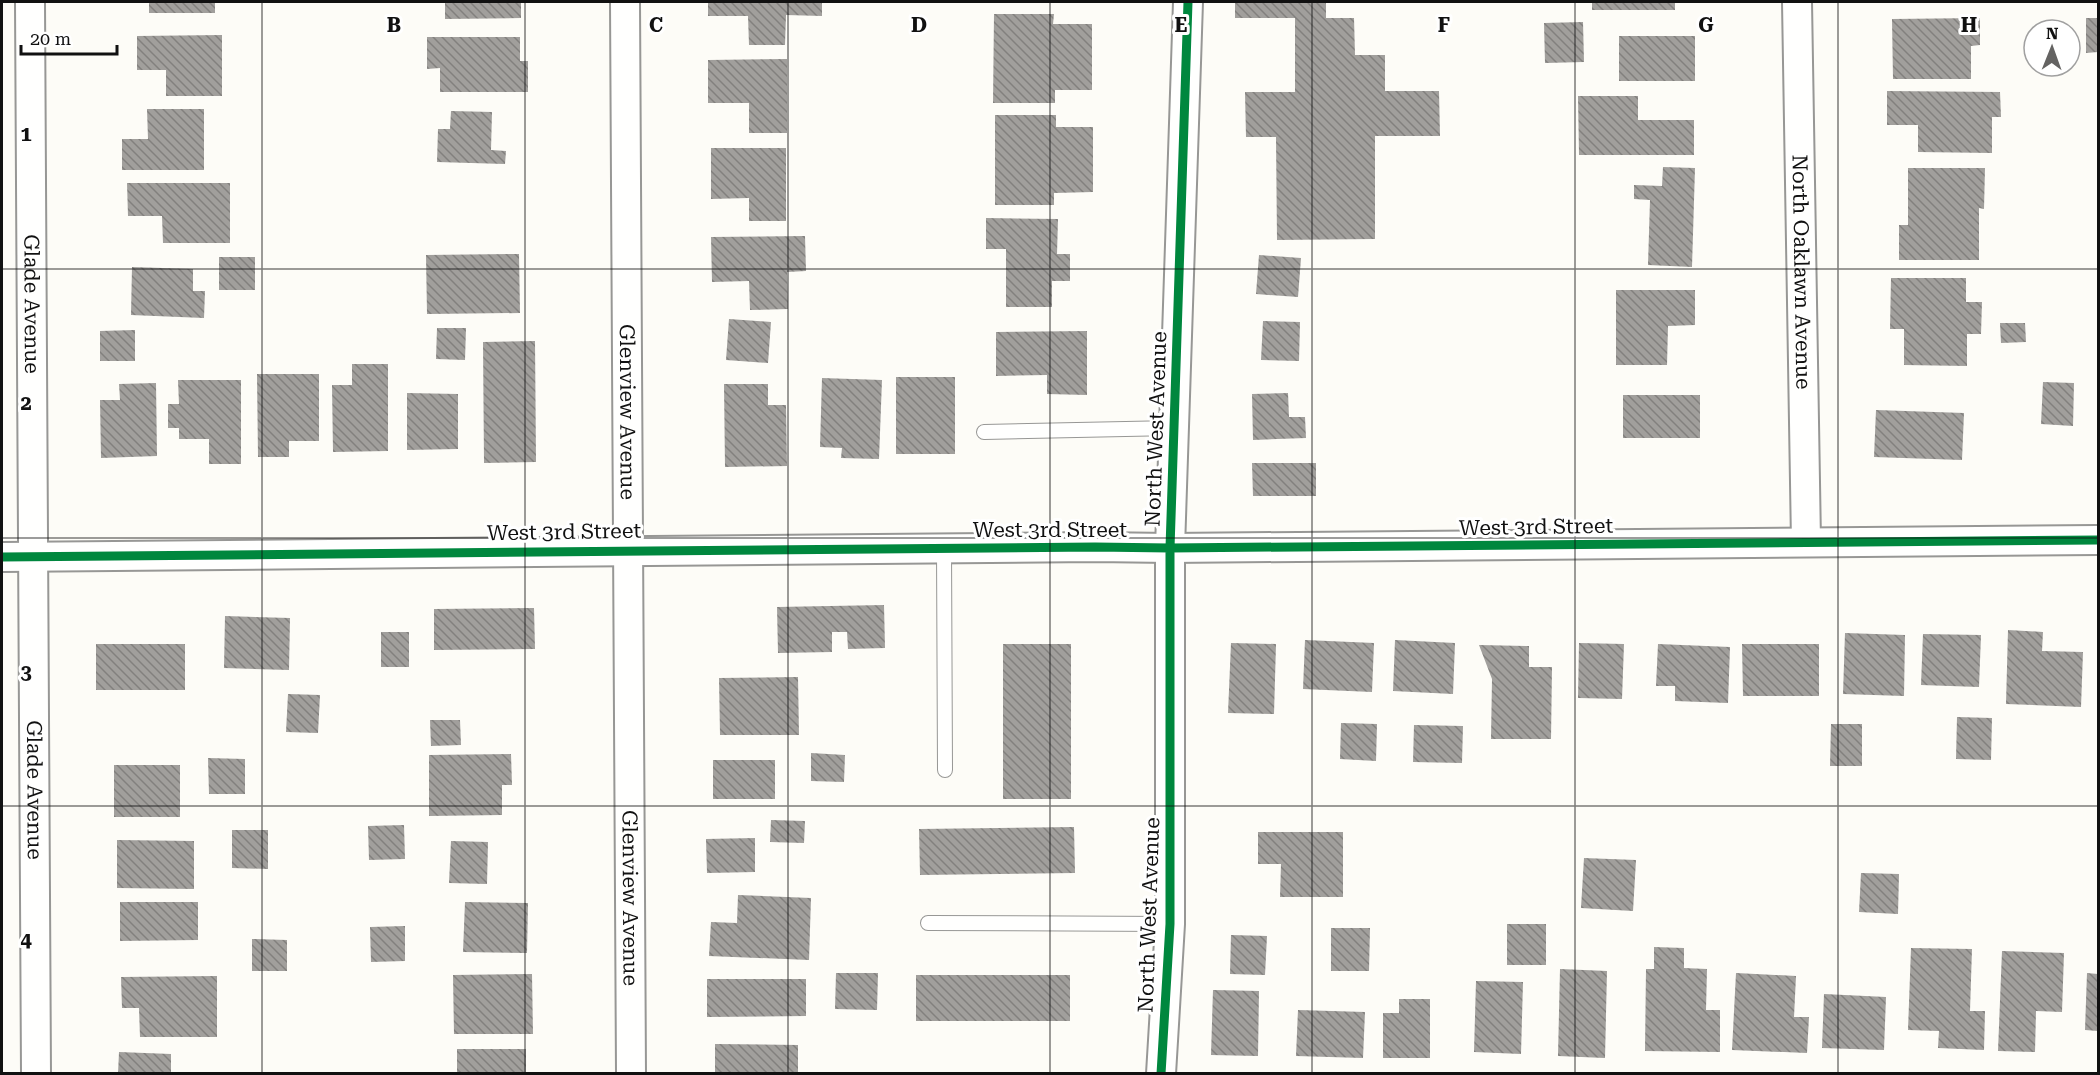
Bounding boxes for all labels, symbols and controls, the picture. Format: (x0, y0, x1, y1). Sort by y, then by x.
text: B (387, 13, 401, 37)
text: C (649, 13, 663, 37)
text: D (911, 13, 927, 37)
text: E (1175, 13, 1188, 37)
text: F (1438, 13, 1450, 37)
text: G (1698, 13, 1714, 37)
text: H (1961, 13, 1977, 37)
scale bar (21, 18, 117, 56)
north arrow (2022, 18, 2082, 78)
text: N (2046, 24, 2059, 43)
text: 20 m (30, 28, 71, 49)
text: 1 (20, 122, 32, 146)
street label: North Oaklawn Avenue (1788, 154, 1815, 390)
street label: Glade Avenue (19, 234, 44, 374)
street label: Glenview Avenue (615, 324, 640, 500)
street label: North West Avenue (1141, 331, 1171, 527)
text: 2 (20, 391, 32, 415)
street label: West 3rd Street (1459, 514, 1613, 540)
street label: West 3rd Street (973, 518, 1127, 542)
street label: West 3rd Street (487, 519, 641, 545)
text: 3 (20, 660, 32, 684)
street label: Glade Avenue (22, 720, 47, 860)
street label: Glenview Avenue (618, 810, 643, 986)
street label: North West Avenue (1134, 817, 1164, 1013)
text: 4 (20, 928, 32, 952)

